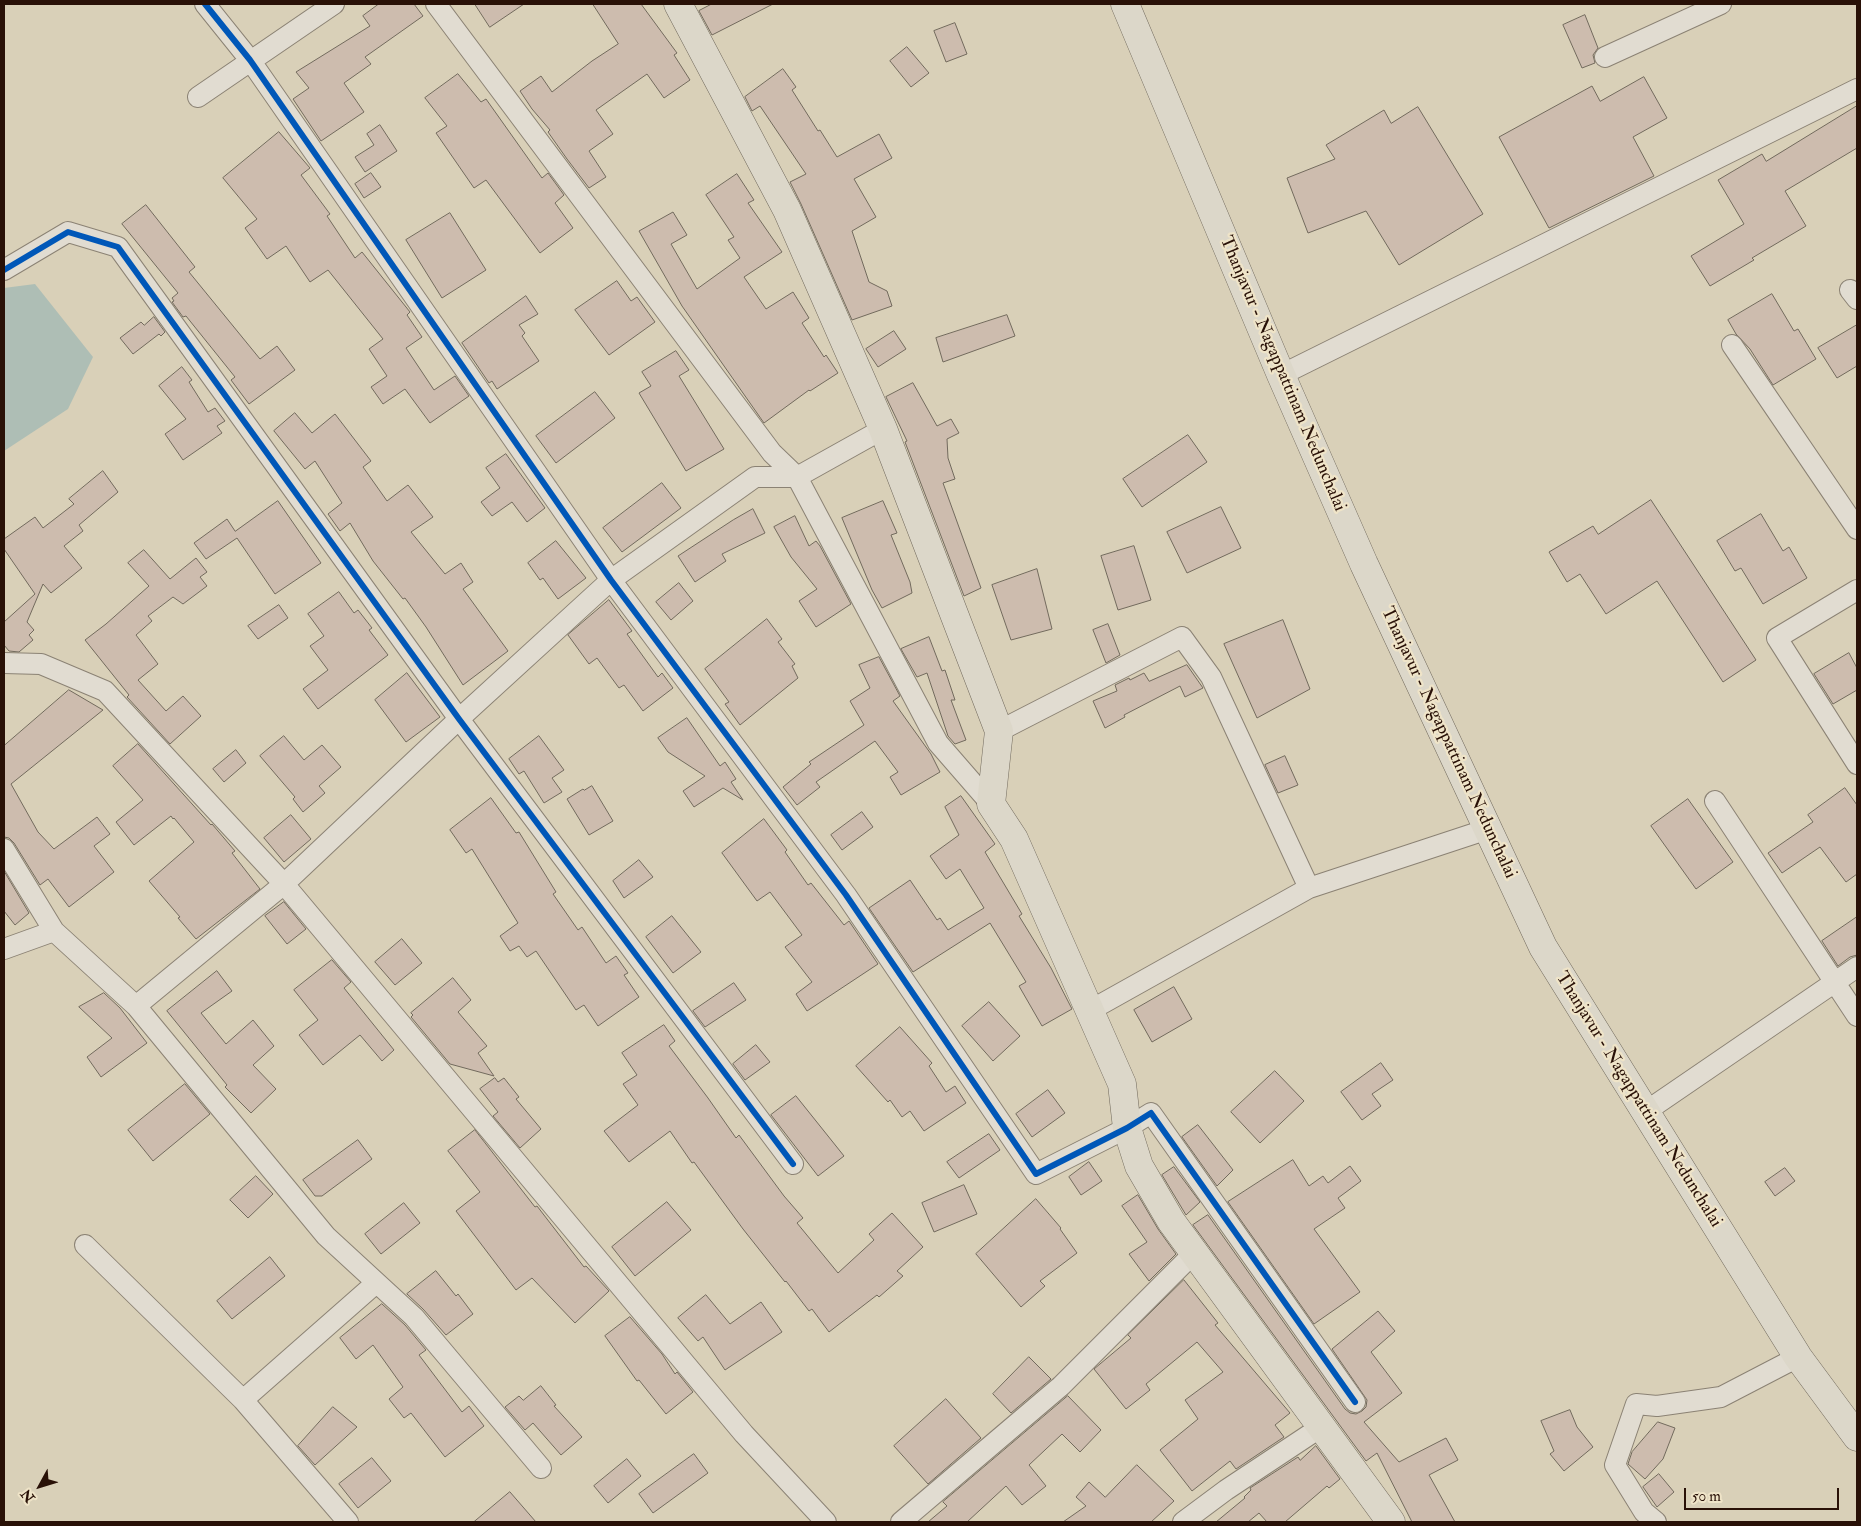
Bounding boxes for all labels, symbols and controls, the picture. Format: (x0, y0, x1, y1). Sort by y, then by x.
street label: Thanjavur - Nagappattinam Nedunchalai (1214, 233, 1350, 515)
street label: Thanjavur - Nagappattinam Nedunchalai (1375, 604, 1521, 882)
street label: Thanjavur - Nagappattinam Nedunchalai (1550, 968, 1726, 1232)
north arrow (15, 1461, 65, 1511)
scale bar (1686, 1478, 1841, 1510)
text: N (17, 1486, 39, 1506)
text: 50 m (1692, 1487, 1721, 1506)

